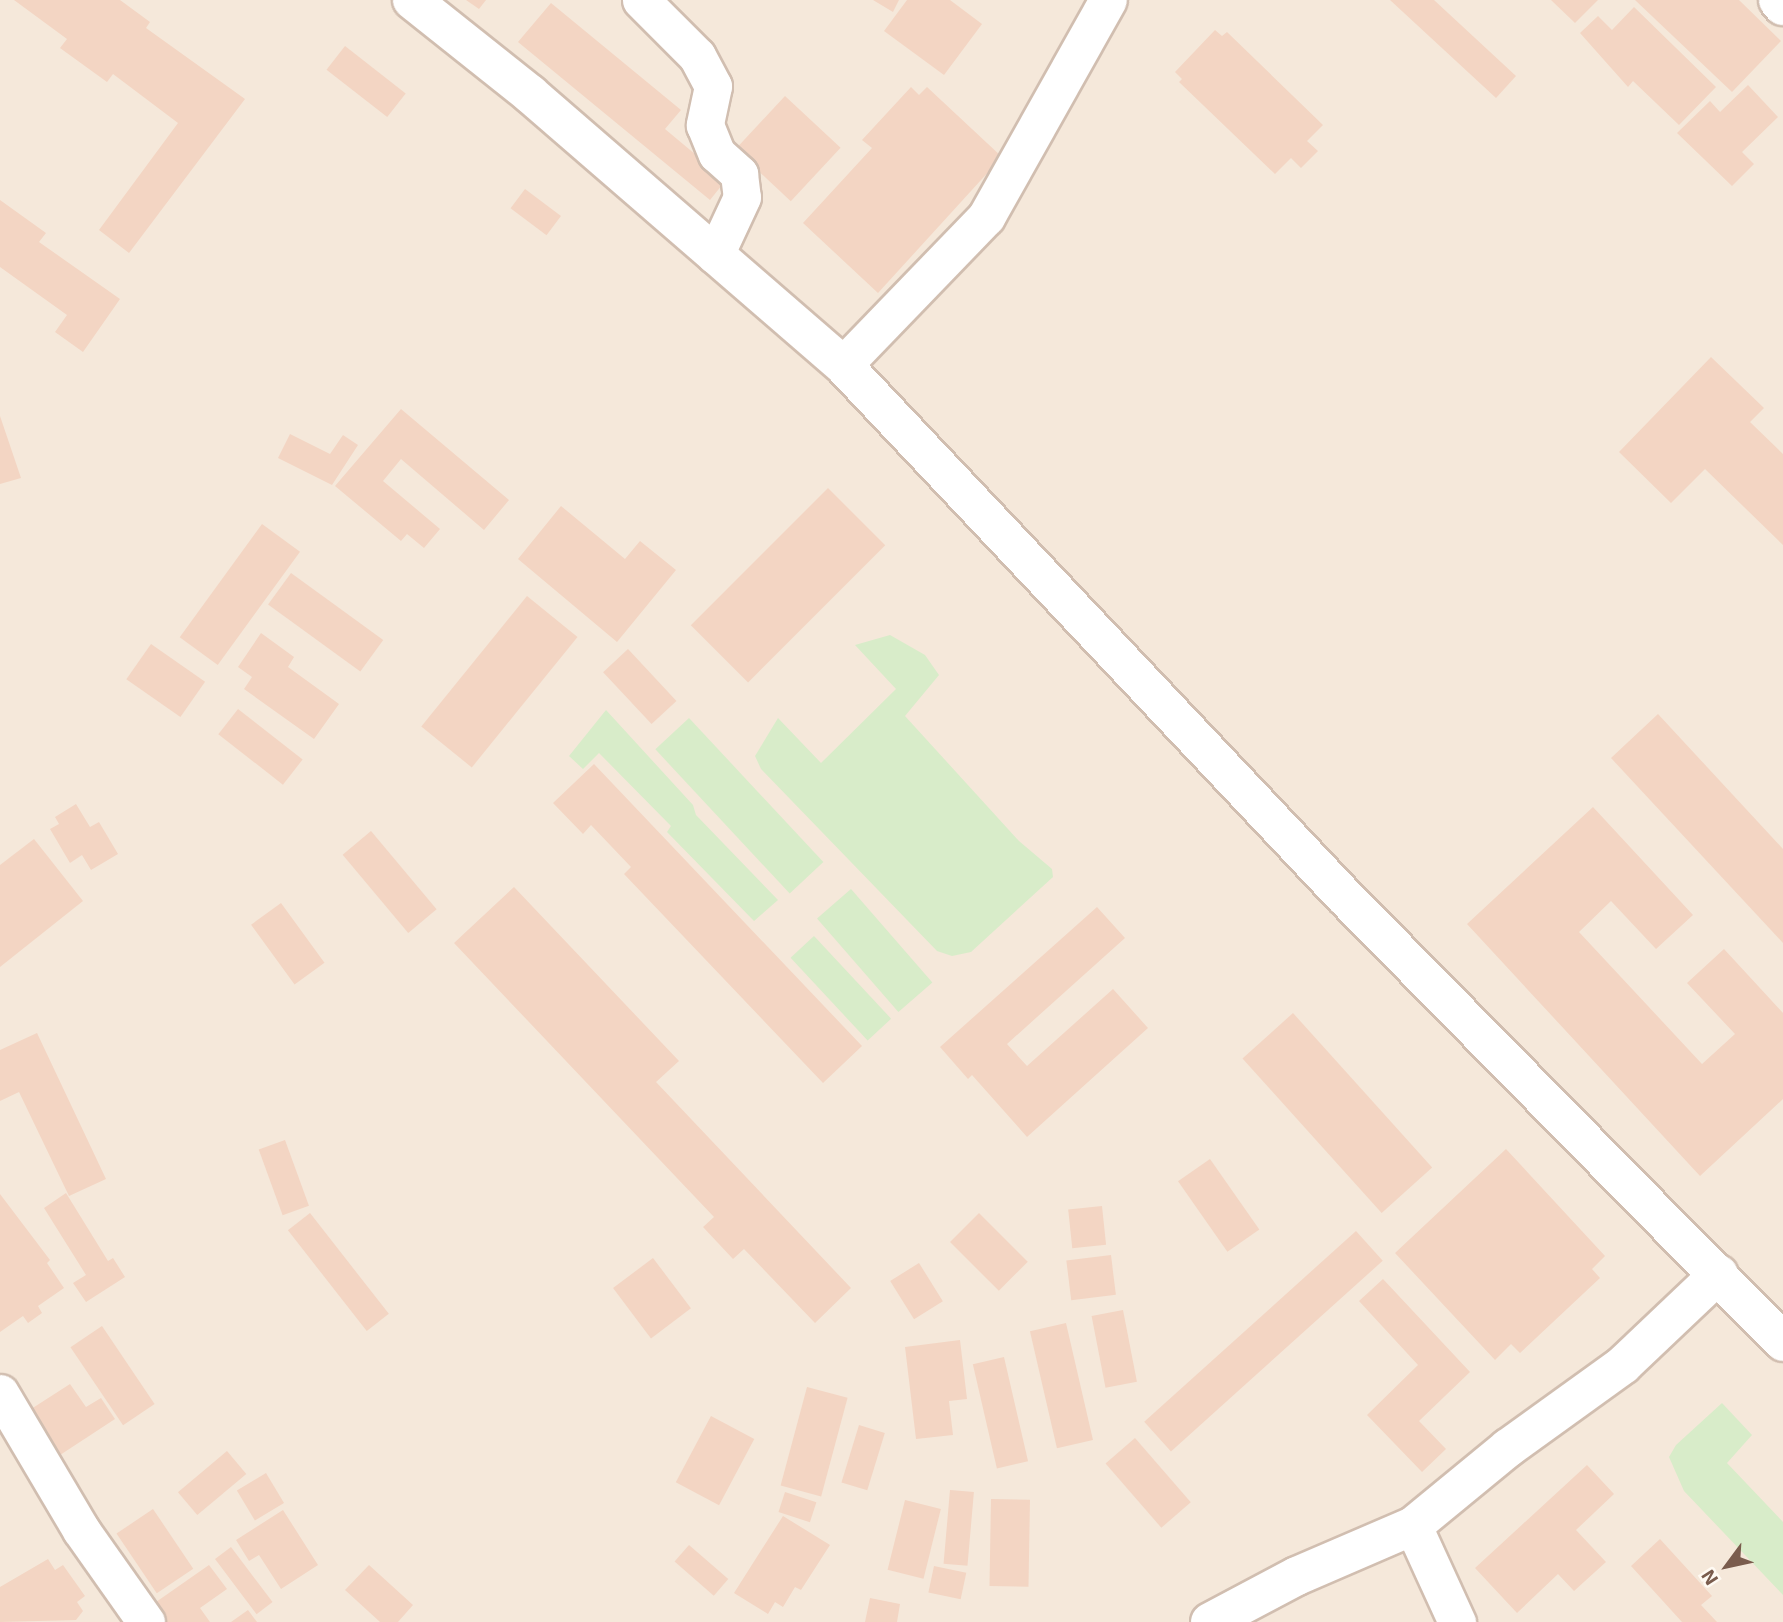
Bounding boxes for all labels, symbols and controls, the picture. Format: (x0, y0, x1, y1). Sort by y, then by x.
north arrow (1692, 1531, 1762, 1601)
text: N (1696, 1566, 1722, 1590)

